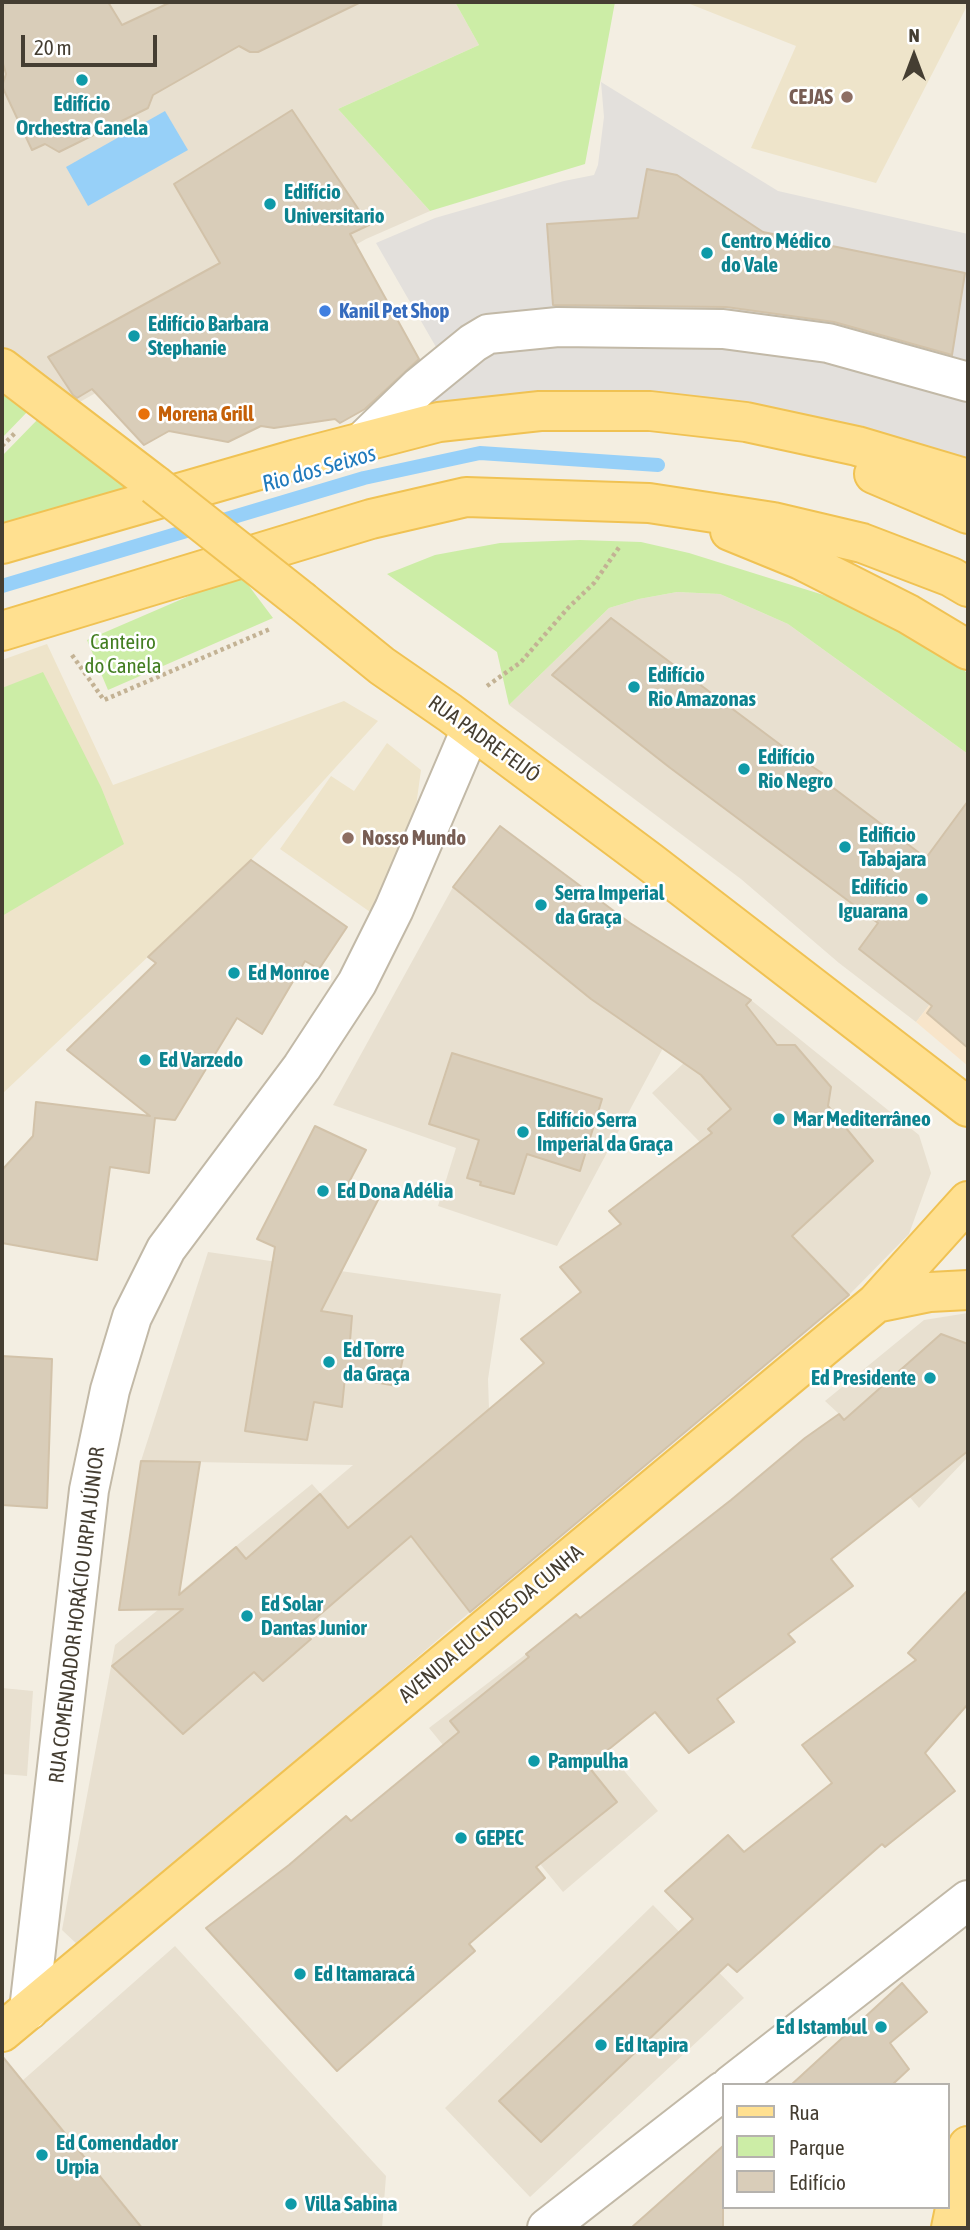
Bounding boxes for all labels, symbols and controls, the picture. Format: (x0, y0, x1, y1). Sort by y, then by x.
scale bar (24, 21, 161, 65)
north arrow (879, 21, 949, 91)
text: N (908, 24, 920, 46)
text: 20 m (34, 35, 72, 59)
marker: Edifício Orchestra Canela (74, 72, 90, 88)
place label: CEJAS (789, 84, 833, 110)
marker: CEJAS (839, 89, 855, 105)
place label: Edifício Orchestra Canela (16, 91, 148, 141)
place label: Edifício Universitario (284, 179, 385, 229)
marker: Edifício Universitario (262, 196, 278, 212)
place label: Centro Médico do Vale (721, 228, 831, 278)
marker: Centro Médico do Vale (699, 245, 715, 261)
place label: Kanil Pet Shop (339, 298, 449, 324)
marker: Kanil Pet Shop (317, 303, 333, 319)
place label: Edifício Barbara Stephanie (148, 311, 269, 361)
marker: Edifício Barbara Stephanie (126, 328, 142, 344)
place label: Morena Grill (158, 401, 254, 427)
marker: Morena Grill (136, 406, 152, 422)
water label: Rio dos Seixos (259, 440, 379, 498)
park label: Canteiro do Canela (85, 629, 161, 679)
place label: Edifício Rio Amazonas (648, 662, 756, 712)
marker: Edifício Rio Amazonas (626, 679, 642, 695)
street label: RUA PADRE FEIJÓ (423, 690, 545, 788)
place label: Edifício Rio Negro (758, 744, 833, 794)
marker: Edifício Rio Negro (736, 761, 752, 777)
place label: Edificio Tabajara (859, 822, 926, 872)
place label: Nosso Mundo (362, 825, 466, 851)
marker: Nosso Mundo (340, 830, 356, 846)
marker: Edificio Tabajara (837, 839, 853, 855)
place label: Edifício Iguarana (838, 874, 908, 924)
place label: Serra Imperial da Graça (555, 880, 664, 930)
marker: Edifício Iguarana (914, 891, 930, 907)
marker: Serra Imperial da Graça (533, 897, 549, 913)
place label: Ed Monroe (248, 960, 330, 986)
marker: Ed Monroe (226, 965, 242, 981)
place label: Ed Varzedo (159, 1047, 243, 1073)
marker: Ed Varzedo (137, 1052, 153, 1068)
place label: Mar Mediterrâneo (793, 1106, 931, 1132)
place label: Edifício Serra Imperial da Graça (537, 1107, 673, 1157)
marker: Mar Mediterrâneo (771, 1111, 787, 1127)
marker: Edifício Serra Imperial da Graça (515, 1124, 531, 1140)
place label: Ed Dona Adélia (337, 1178, 453, 1204)
marker: Ed Dona Adélia (315, 1183, 331, 1199)
place label: Ed Torre da Graça (343, 1337, 410, 1387)
marker: Ed Torre da Graça (321, 1354, 337, 1370)
place label: Ed Presidente (811, 1365, 916, 1391)
marker: Ed Presidente (922, 1370, 938, 1386)
street label: RUA COMENDADOR HORÁCIO URPIA JÚNIOR (44, 1445, 110, 1785)
street label: AVENIDA EUCLYDES DA CUNHA (394, 1540, 588, 1708)
place label: Ed Solar Dantas Junior (261, 1591, 367, 1641)
marker: Ed Solar Dantas Junior (239, 1608, 255, 1624)
place label: Pampulha (548, 1748, 628, 1774)
marker: Pampulha (526, 1753, 542, 1769)
place label: GEPEC (475, 1825, 524, 1851)
marker: GEPEC (453, 1830, 469, 1846)
place label: Ed Itamaracá (314, 1961, 415, 1987)
marker: Ed Itamaracá (292, 1966, 308, 1982)
place label: Ed Istambul (776, 2014, 867, 2040)
marker: Ed Istambul (873, 2019, 889, 2035)
place label: Ed Itapira (615, 2032, 688, 2058)
marker: Ed Itapira (593, 2037, 609, 2053)
legend (722, 2083, 949, 2209)
text: Rua (789, 2100, 819, 2124)
place label: Ed Comendador Urpia (56, 2130, 178, 2180)
text: Parque (789, 2135, 844, 2159)
marker: Ed Comendador Urpia (34, 2147, 50, 2163)
text: Edifício (789, 2170, 846, 2194)
place label: Villa Sabina (305, 2191, 397, 2217)
marker: Villa Sabina (283, 2196, 299, 2212)

